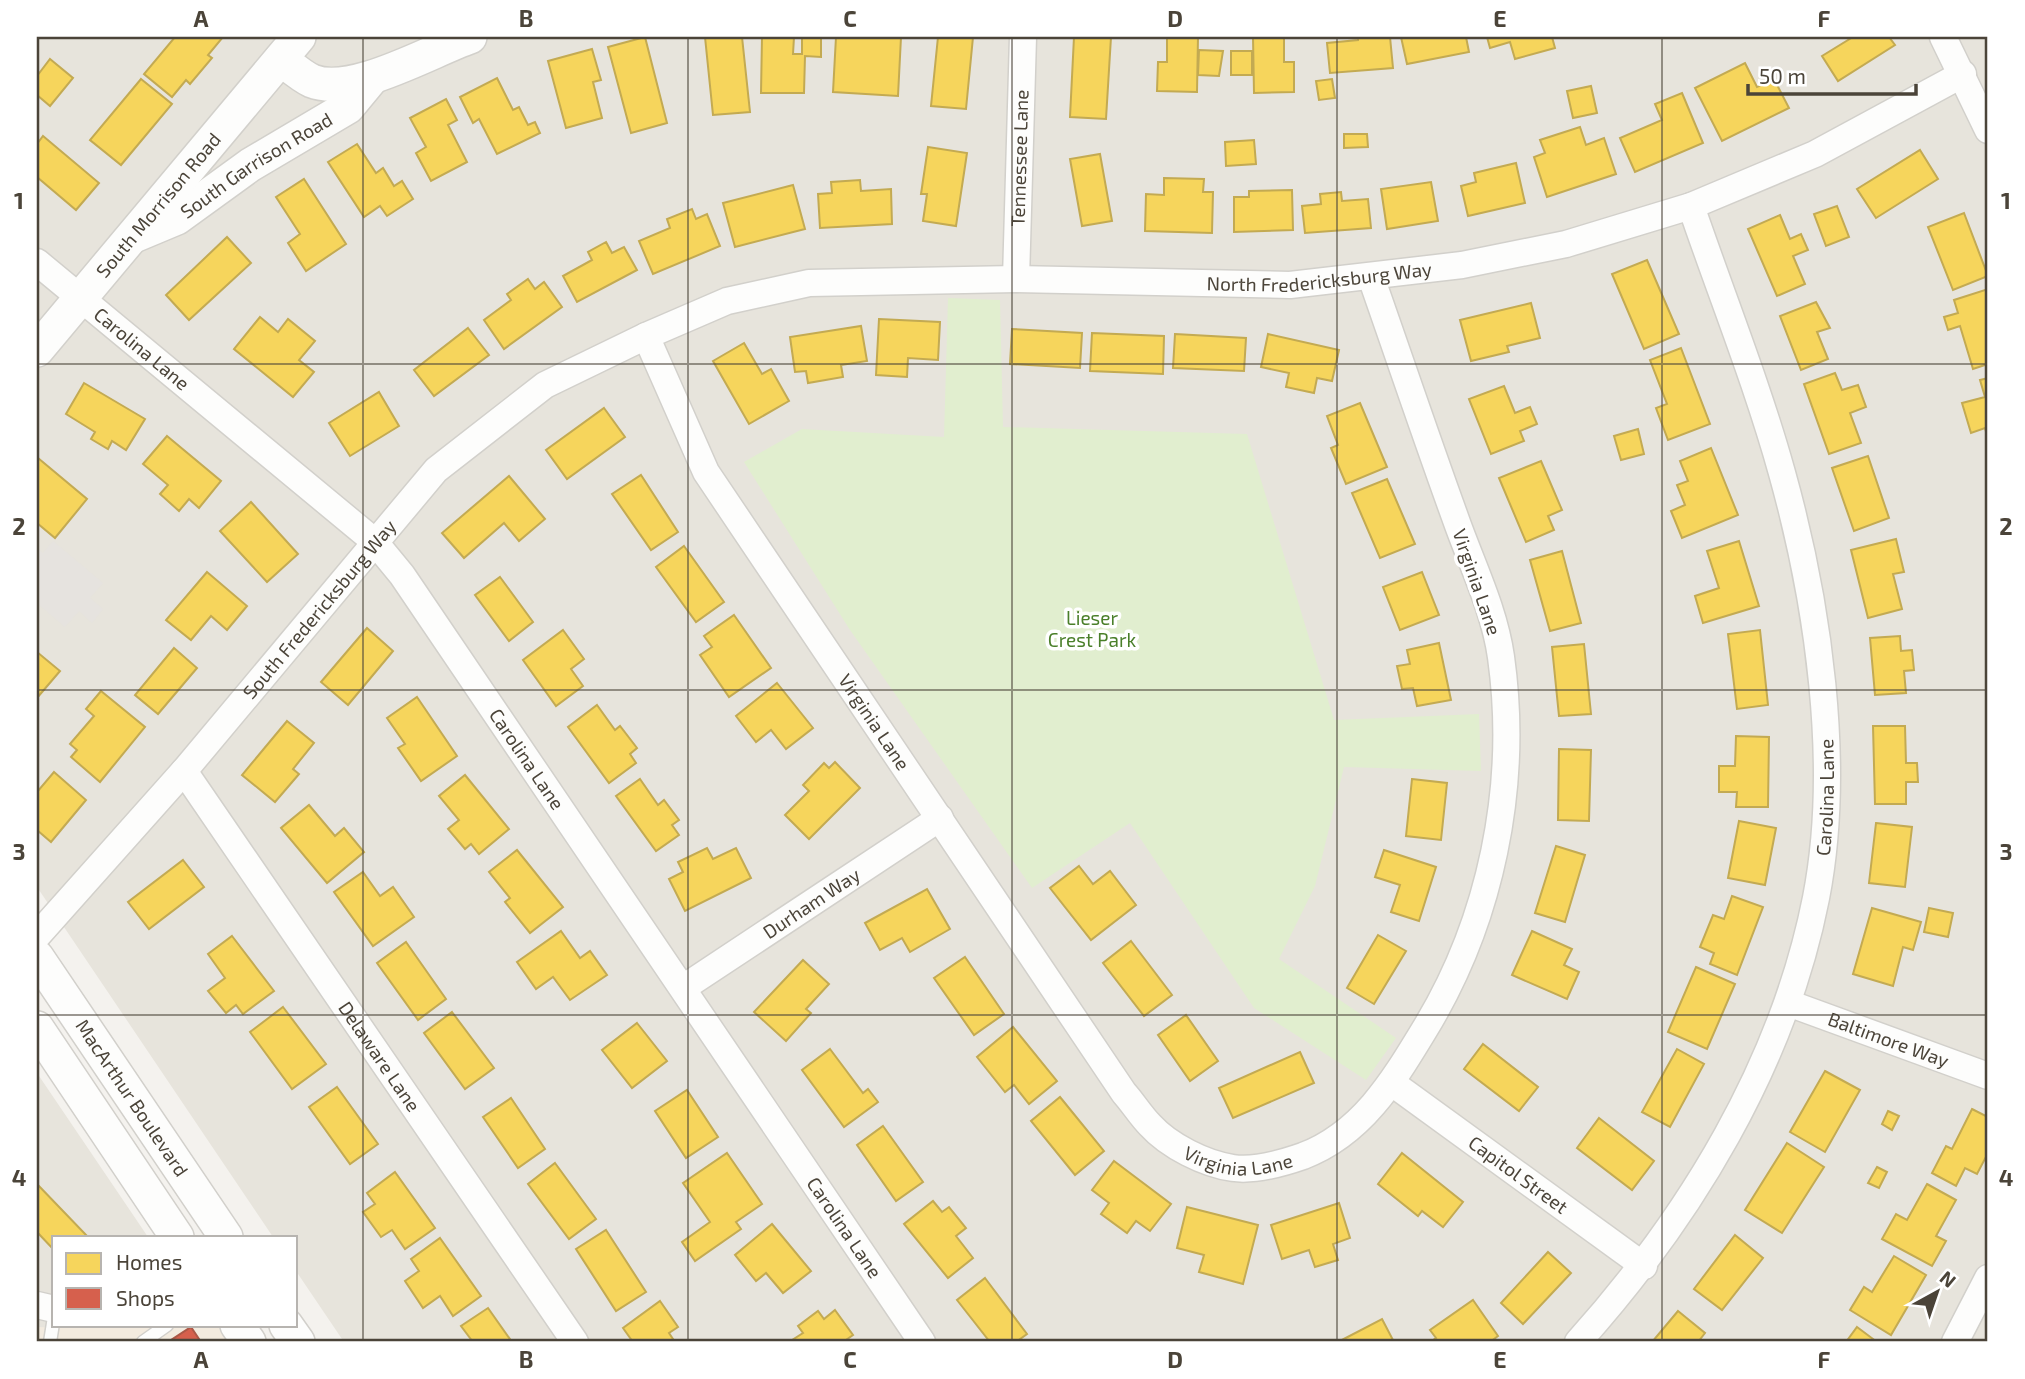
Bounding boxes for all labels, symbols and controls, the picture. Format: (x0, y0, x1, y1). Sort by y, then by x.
text: A (193, 4, 209, 32)
text: B (519, 4, 533, 32)
text: C (843, 4, 857, 32)
text: D (1167, 4, 1183, 32)
text: E (1493, 4, 1507, 32)
text: F (1818, 4, 1831, 32)
scale bar (1748, 52, 1916, 96)
text: 50 m (1759, 63, 1806, 88)
street label: Tennessee Lane (1006, 89, 1032, 227)
street label: South Garrison Road (176, 107, 336, 223)
street label: South Morrison Road (91, 128, 225, 282)
text: 1 (14, 186, 24, 214)
text: 1 (2001, 186, 2011, 214)
street label: North Fredericksburg Way (1206, 257, 1433, 296)
street label: Carolina Lane (90, 302, 194, 395)
text: 2 (12, 512, 26, 540)
text: 2 (1999, 512, 2013, 540)
street label: South Fredericksburg Way (238, 515, 401, 703)
street label: Virginia Lane (1449, 526, 1506, 638)
park label: Lieser Crest Park (1048, 606, 1137, 651)
street label: Virginia Lane (834, 669, 915, 774)
street label: Carolina Lane (485, 704, 570, 814)
street label: Carolina Lane (1811, 739, 1838, 857)
text: 3 (12, 837, 26, 865)
text: 3 (1999, 837, 2013, 865)
street label: Durham Way (758, 862, 864, 943)
street label: Delaware Lane (334, 997, 426, 1116)
street label: Baltimore Way (1825, 1007, 1952, 1072)
street label: MacArthur Boulevard (71, 1015, 194, 1181)
street label: Capitol Street (1464, 1130, 1573, 1218)
street label: Virginia Lane (1180, 1141, 1295, 1180)
text: 4 (12, 1163, 26, 1191)
text: 4 (1999, 1163, 2013, 1191)
street label: Carolina Lane (803, 1172, 887, 1282)
legend (52, 1236, 298, 1326)
text: Homes (116, 1249, 182, 1274)
north arrow (1902, 1256, 1972, 1326)
text: N (1936, 1265, 1961, 1292)
text: Shops (116, 1285, 175, 1310)
text: A (193, 1345, 209, 1373)
text: B (519, 1345, 533, 1373)
text: C (843, 1345, 857, 1373)
text: D (1167, 1345, 1183, 1373)
text: E (1493, 1345, 1507, 1373)
text: F (1818, 1345, 1831, 1373)

